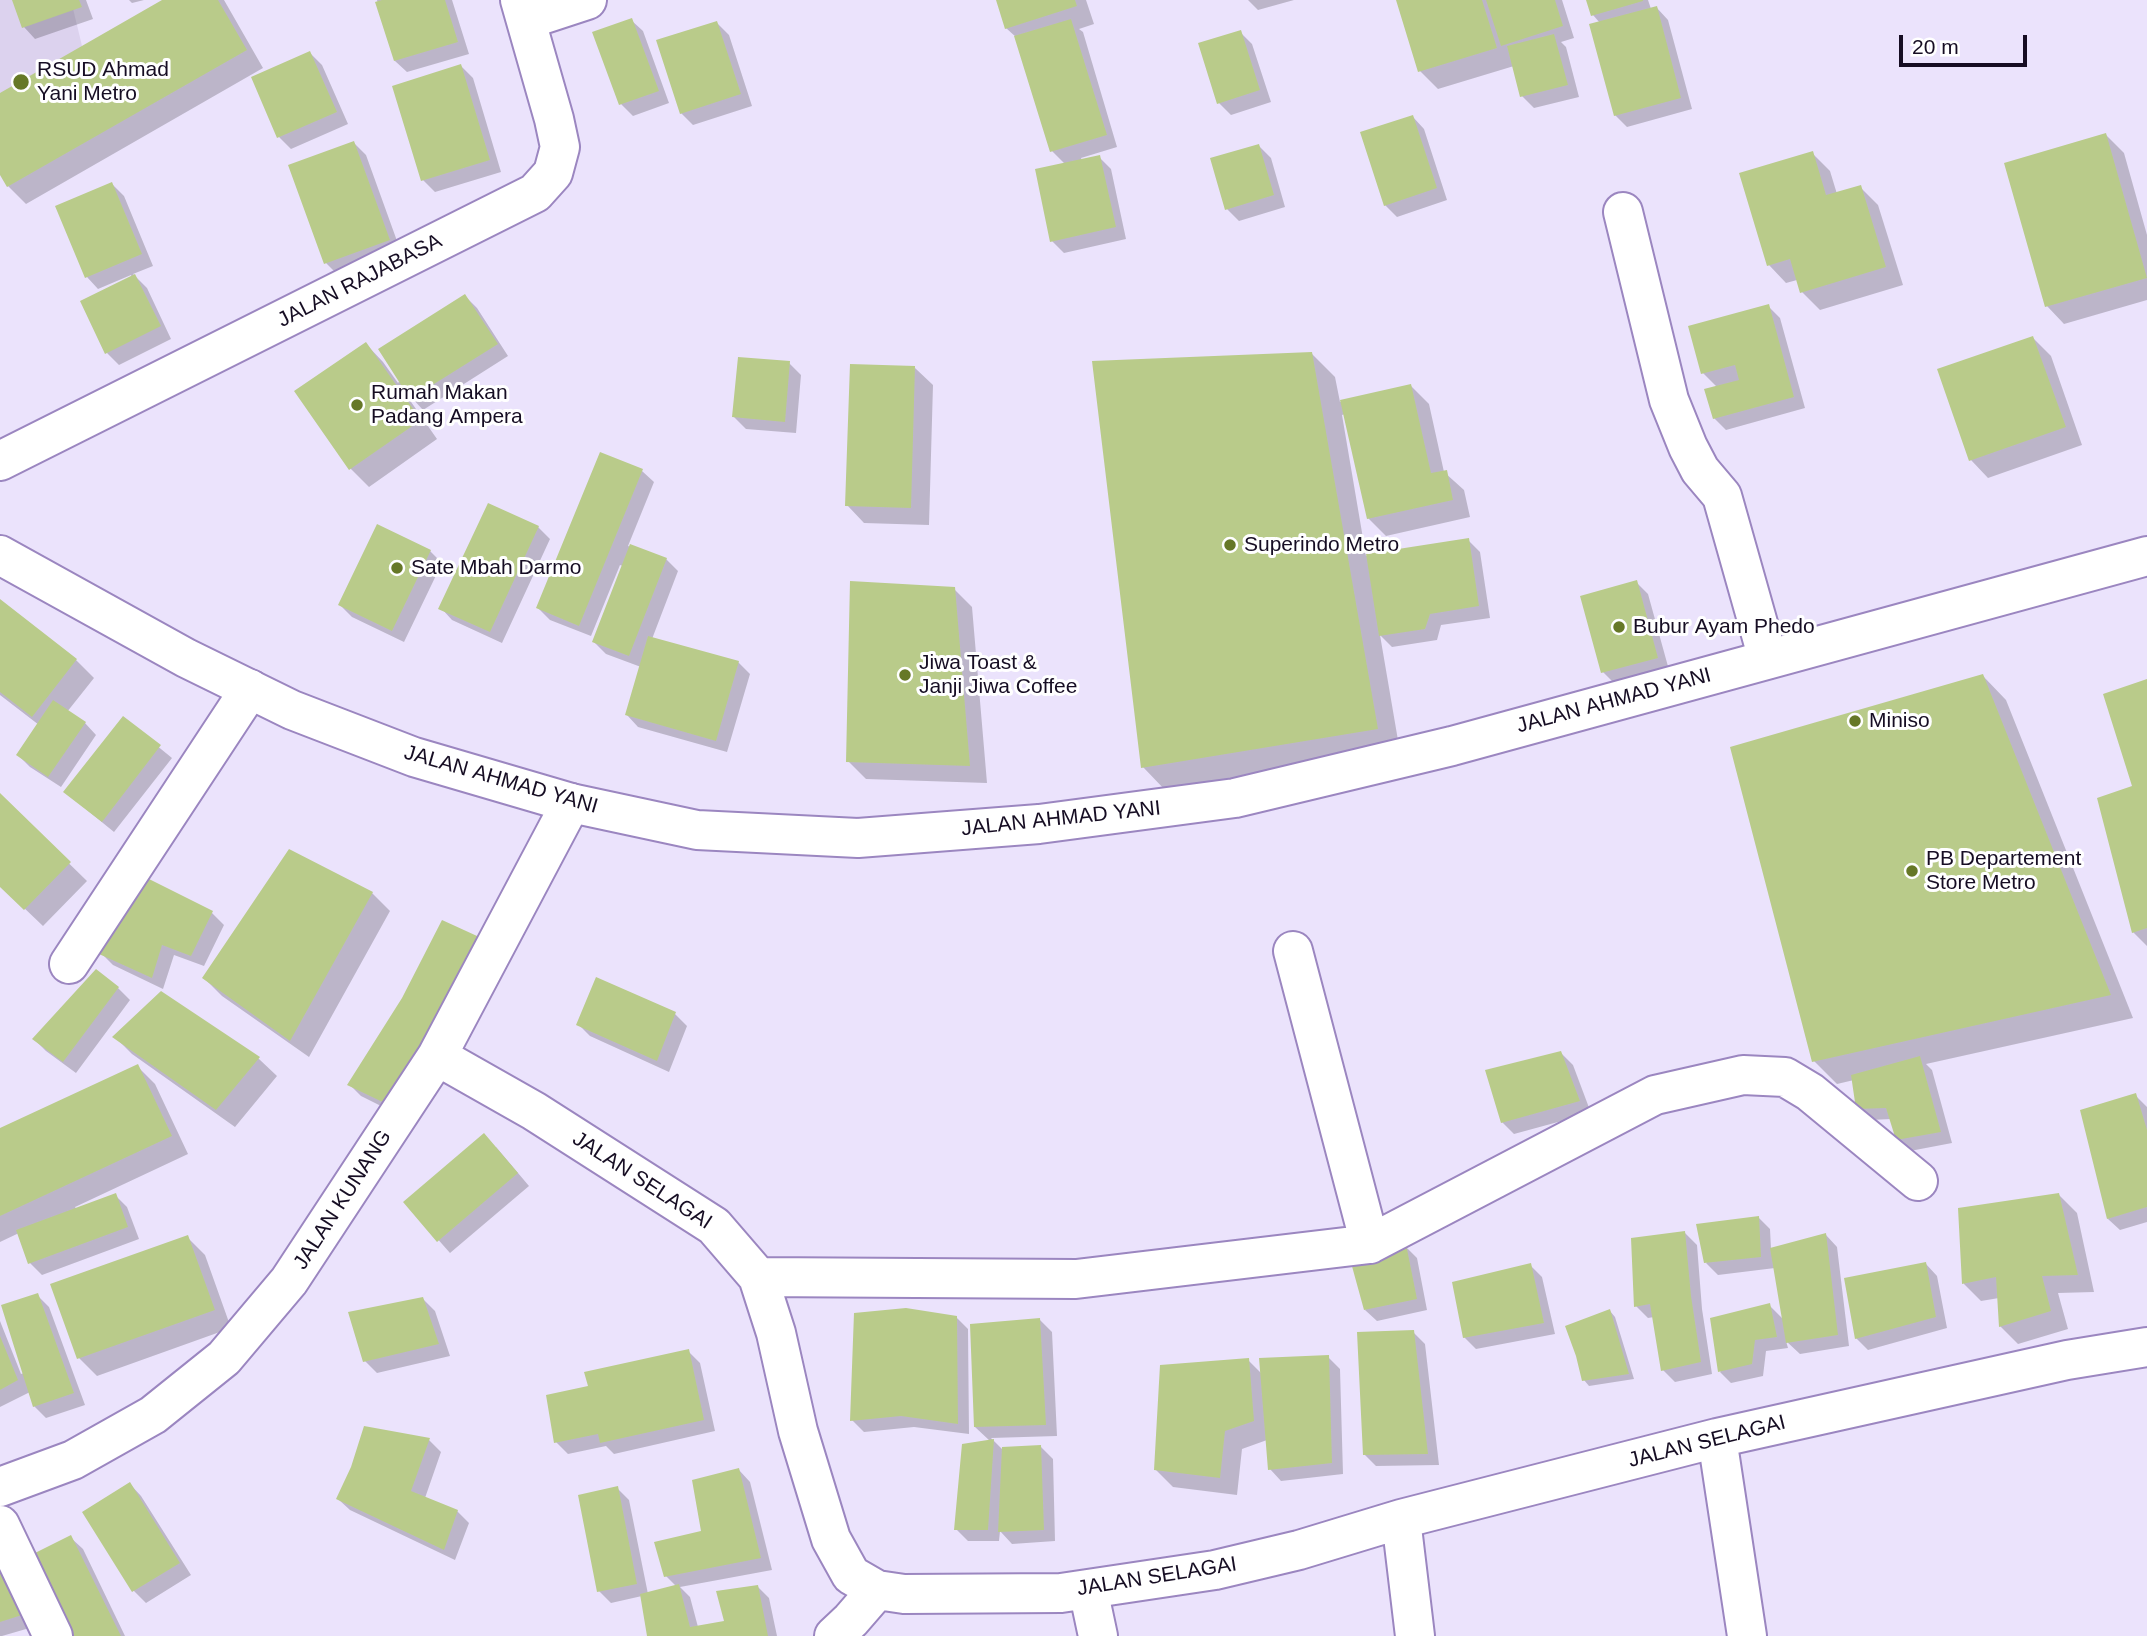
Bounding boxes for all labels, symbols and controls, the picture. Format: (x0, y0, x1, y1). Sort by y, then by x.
scale bar (1902, 21, 2030, 65)
text: 20 m (1912, 35, 1959, 58)
place label: RSUD Ahmad Yani Metro (37, 57, 169, 107)
marker: RSUD Ahmad Yani Metro (11, 72, 31, 92)
street label: JALAN RAJABASA (274, 229, 446, 333)
place label: Rumah Makan Padang Ampera (371, 380, 523, 430)
marker: Rumah Makan Padang Ampera (349, 397, 365, 413)
place label: Superindo Metro (1244, 532, 1399, 558)
marker: Superindo Metro (1222, 537, 1238, 553)
place label: Sate Mbah Darmo (411, 555, 581, 581)
marker: Sate Mbah Darmo (389, 560, 405, 576)
place label: Bubur Ayam Phedo (1633, 614, 1815, 640)
marker: Bubur Ayam Phedo (1611, 619, 1627, 635)
place label: Jiwa Toast & Janji Jiwa Coffee (919, 650, 1077, 700)
street label: JALAN AHMAD YANI (1514, 663, 1714, 739)
marker: Jiwa Toast & Janji Jiwa Coffee (897, 667, 913, 683)
place label: Miniso (1869, 708, 1930, 734)
marker: Miniso (1847, 713, 1863, 729)
street label: JALAN AHMAD YANI (401, 740, 601, 820)
street label: JALAN AHMAD YANI (960, 796, 1162, 842)
place label: PB Departement Store Metro (1926, 846, 2081, 896)
marker: PB Departement Store Metro (1904, 863, 1920, 879)
street label: JALAN KUNANG (289, 1126, 397, 1274)
street label: JALAN SELAGAI (568, 1127, 716, 1235)
street label: JALAN SELAGAI (1626, 1410, 1788, 1474)
street label: JALAN SELAGAI (1075, 1552, 1239, 1602)

